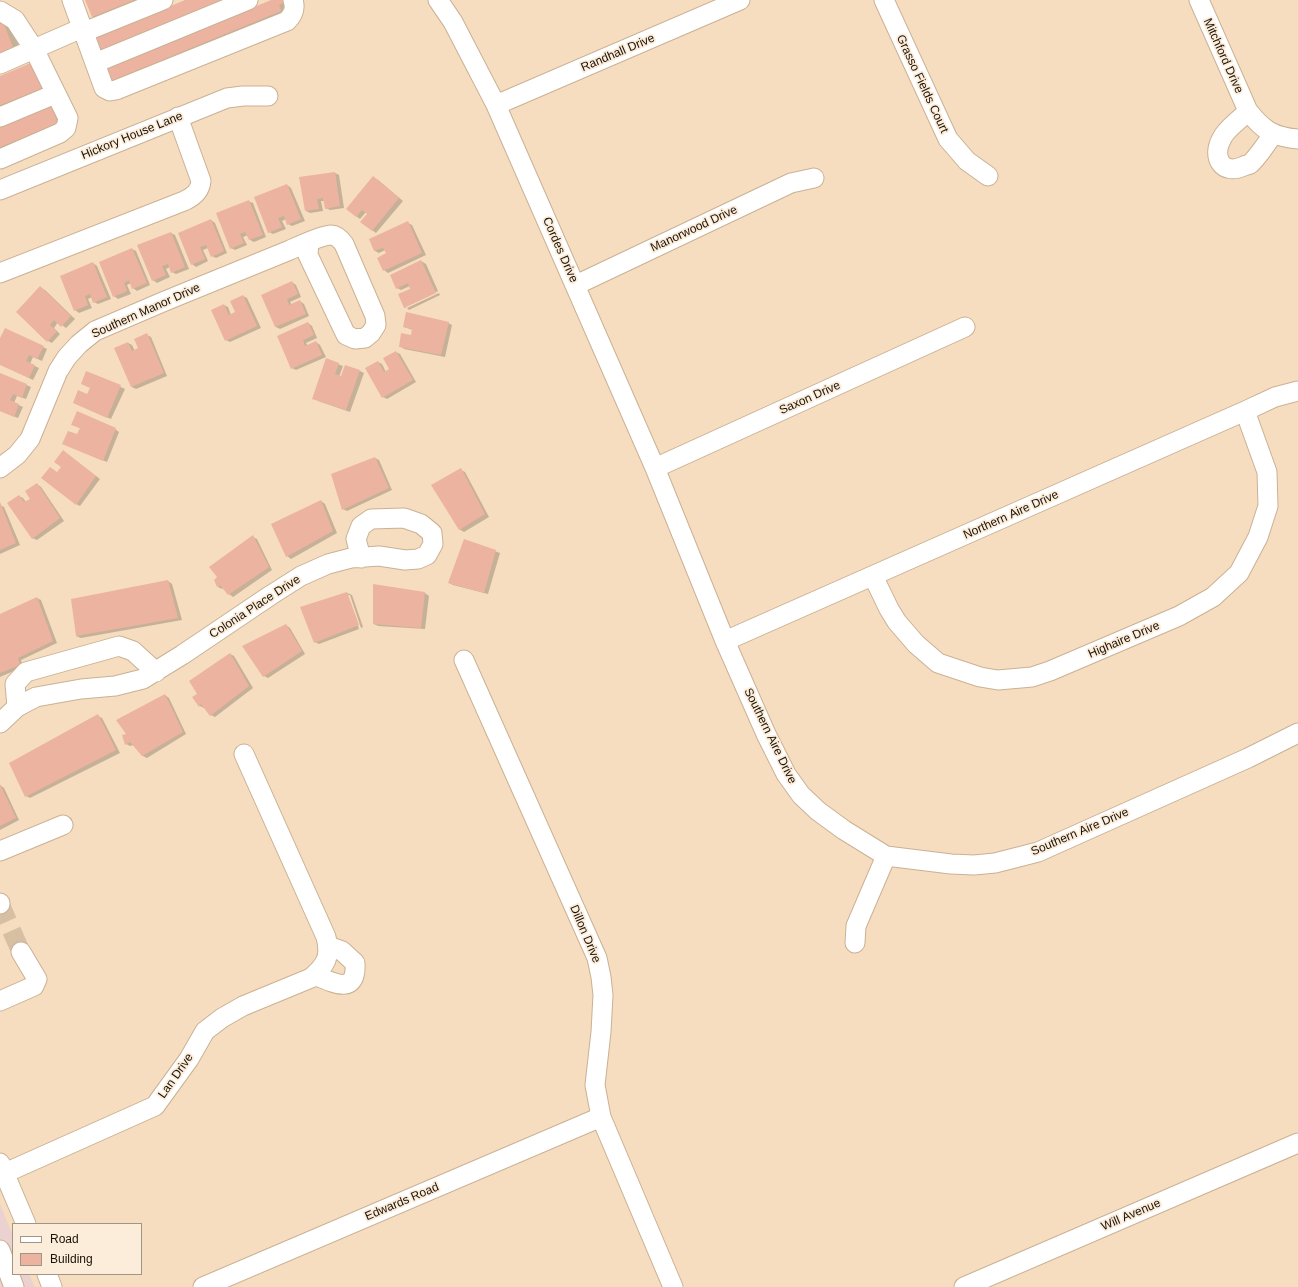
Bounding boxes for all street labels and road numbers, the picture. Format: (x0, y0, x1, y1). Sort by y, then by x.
street label: Mitchford Drive (1200, 16, 1246, 96)
street label: Randhall Drive (579, 31, 657, 75)
street label: Grasso Fields Court (893, 33, 951, 135)
street label: Hickory House Lane (79, 109, 185, 163)
street label: Manorwood Drive (648, 203, 740, 255)
street label: Cordes Drive (539, 215, 581, 285)
street label: Southern Manor Drive (89, 281, 203, 341)
street label: Saxon Drive (777, 378, 843, 418)
street label: Northern Aire Drive (961, 488, 1061, 542)
street label: Colonia Place Drive (207, 572, 303, 642)
street label: Highaire Drive (1086, 619, 1162, 661)
street label: Southern Aire Drive (741, 686, 799, 786)
street label: Southern Aire Drive (1029, 805, 1131, 859)
street label: Dillon Drive (566, 903, 604, 965)
street label: Lan Drive (155, 1051, 197, 1101)
street label: Edwards Road (363, 1180, 441, 1224)
street label: Will Avenue (1099, 1196, 1163, 1234)

